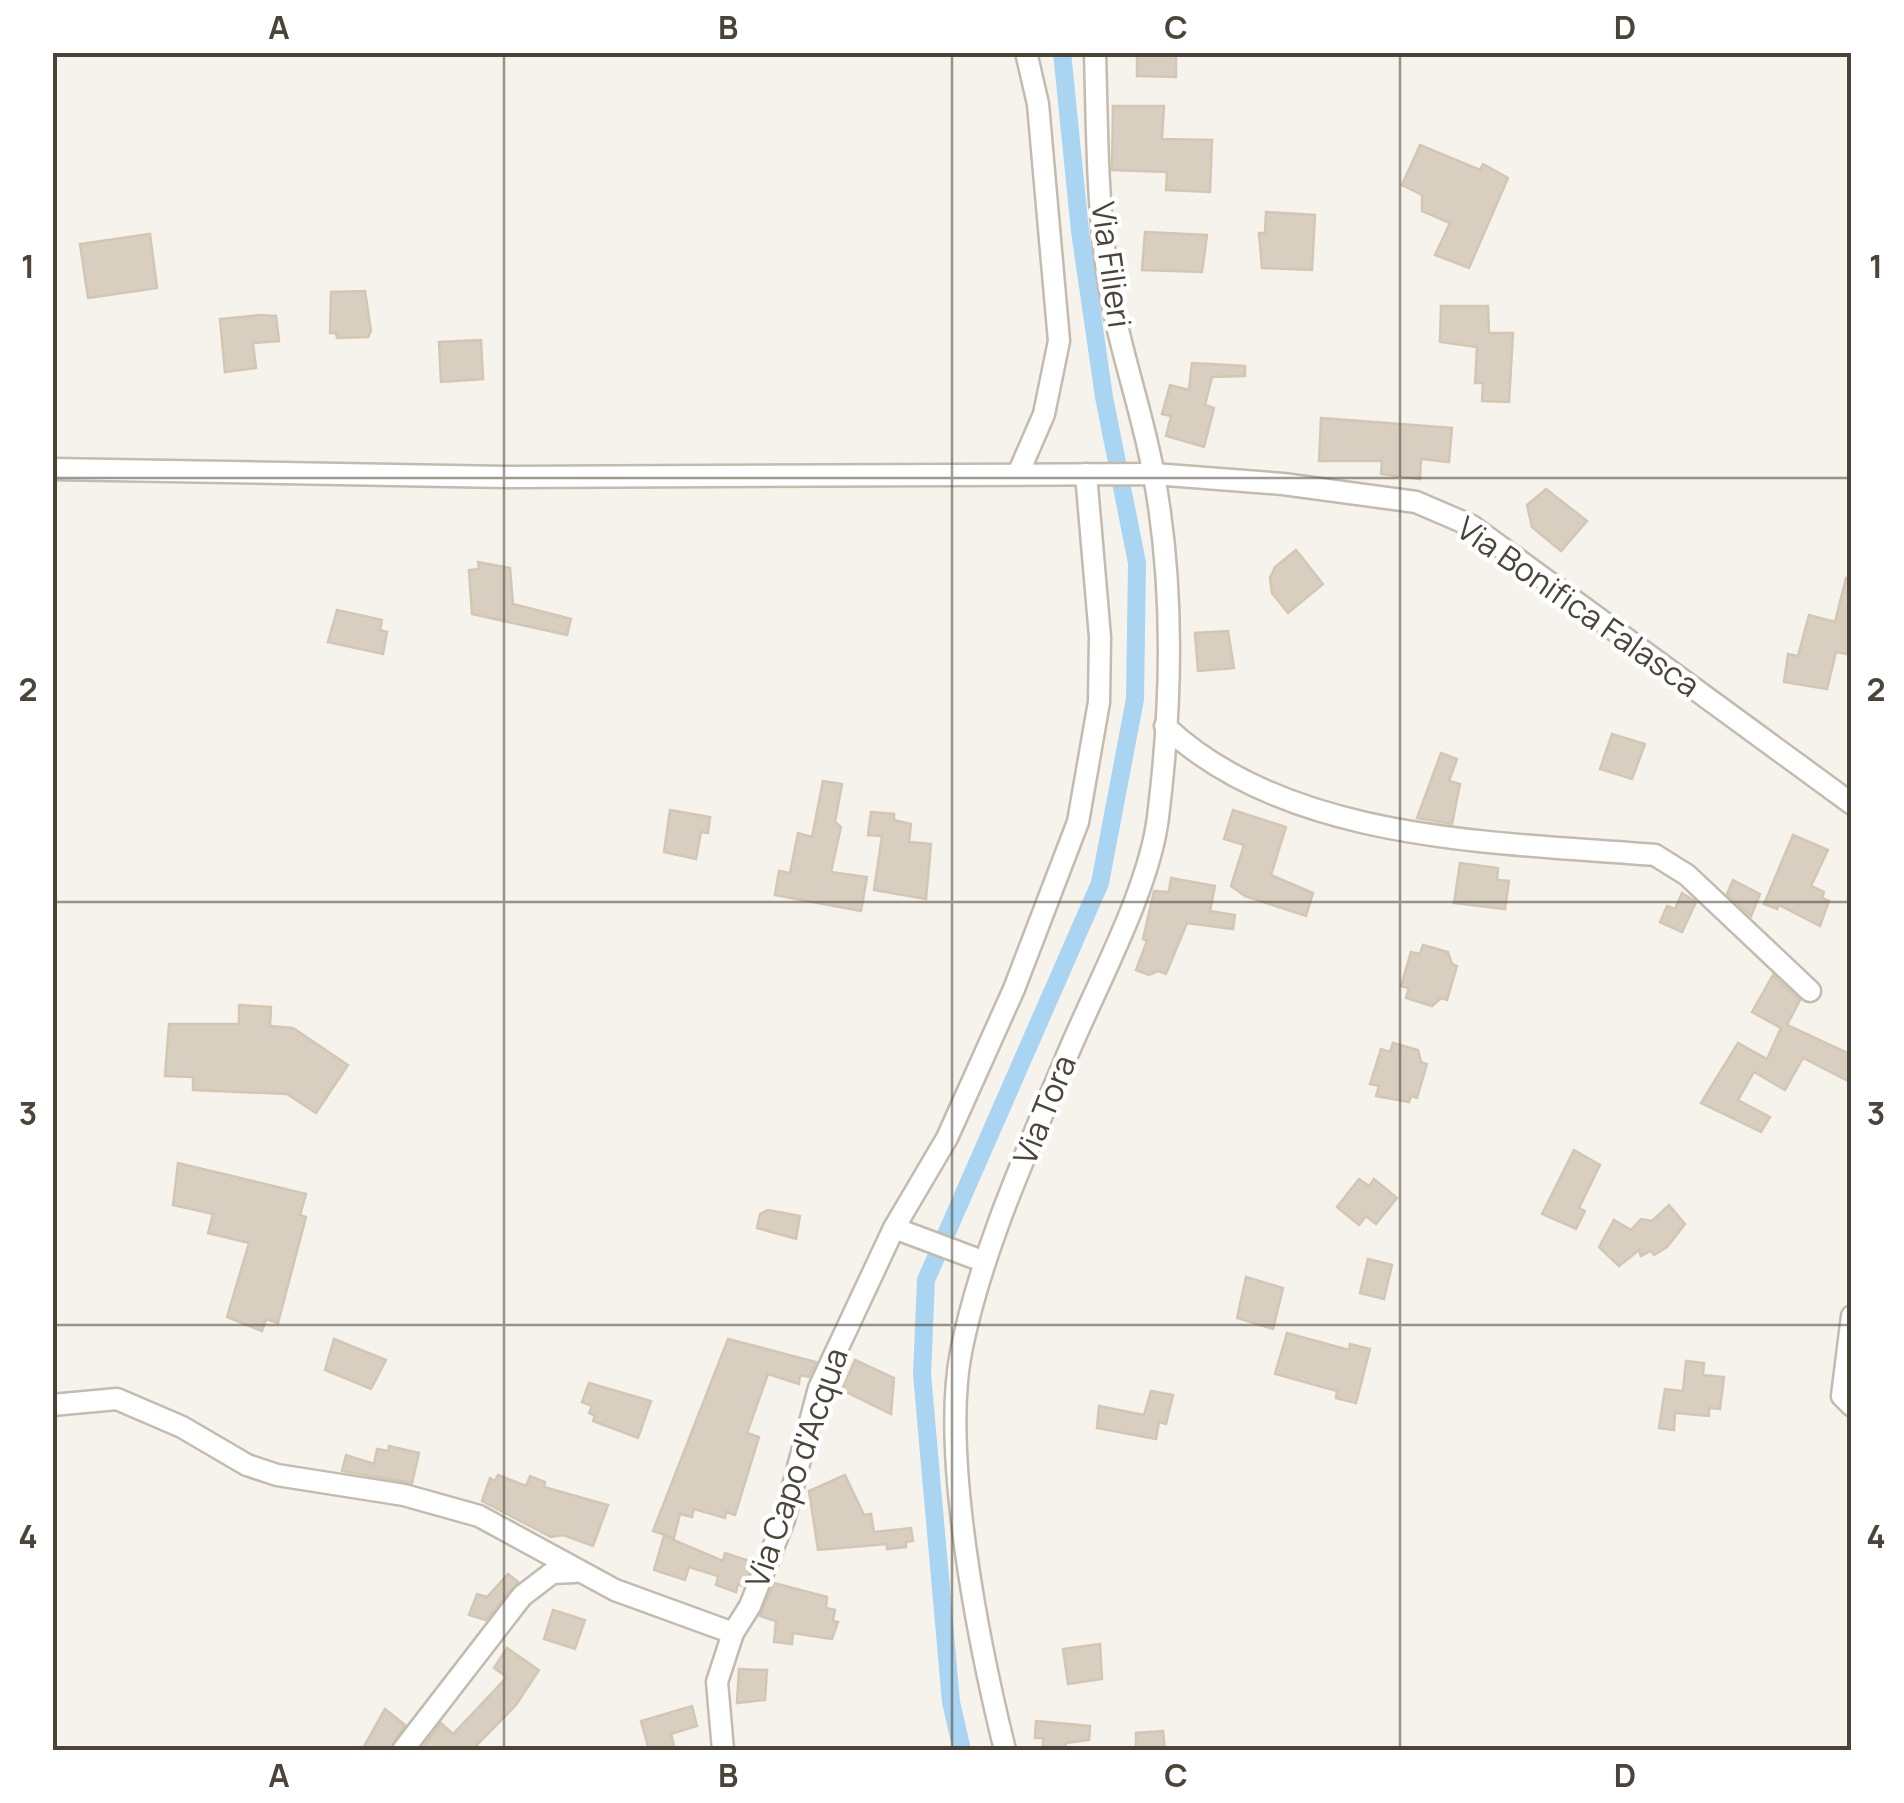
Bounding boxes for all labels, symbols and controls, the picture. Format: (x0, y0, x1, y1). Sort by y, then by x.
text: A (268, 5, 290, 49)
text: B (718, 5, 738, 49)
text: C (1164, 5, 1188, 49)
text: D (1614, 5, 1636, 49)
street label: Via Filieri (1081, 199, 1143, 331)
text: 1 (21, 244, 35, 288)
text: 1 (1869, 244, 1883, 288)
street label: Via Bonifica Falasca (1448, 506, 1709, 707)
text: 2 (18, 667, 38, 711)
text: 2 (1866, 667, 1886, 711)
street label: Via Tora (1002, 1048, 1086, 1171)
text: 3 (19, 1091, 37, 1135)
text: 3 (1867, 1091, 1885, 1135)
street label: Via Capo d'Acqua (734, 1342, 858, 1593)
text: 4 (18, 1514, 38, 1558)
text: 4 (1866, 1514, 1886, 1558)
text: A (268, 1753, 290, 1797)
text: B (718, 1753, 738, 1797)
text: C (1164, 1753, 1188, 1797)
text: D (1614, 1753, 1636, 1797)

